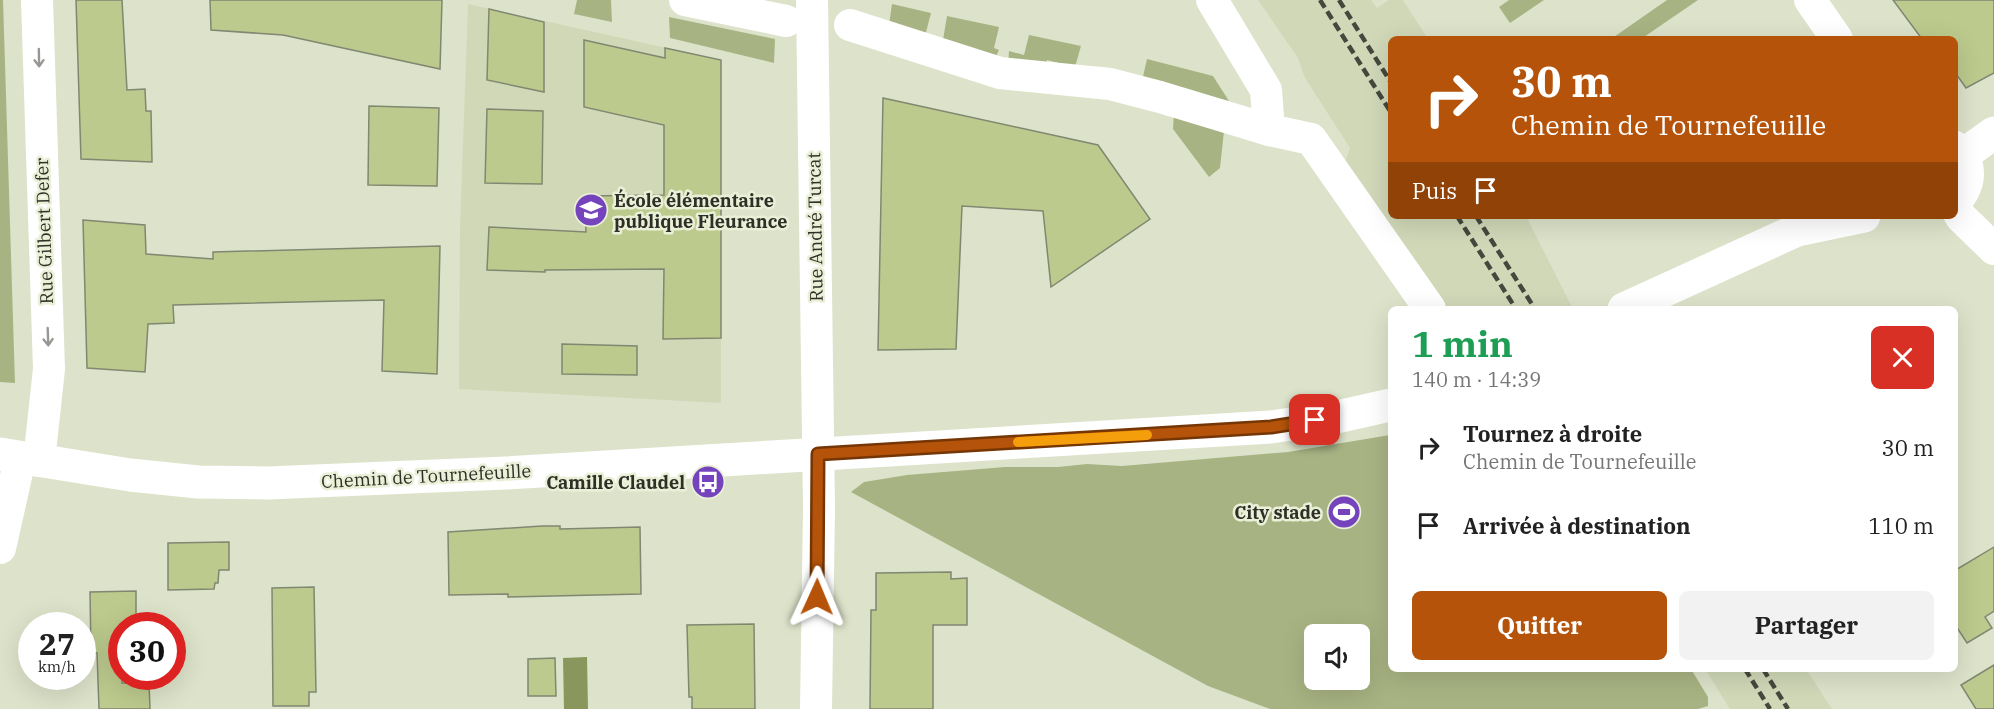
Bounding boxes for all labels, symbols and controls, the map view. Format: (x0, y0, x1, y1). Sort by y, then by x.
one-way arrow (33, 48, 45, 68)
text: 30 m (1511, 54, 1612, 109)
icon: right (1412, 60, 1490, 138)
text: Chemin de Tournefeuille (1511, 107, 1826, 142)
street label: Rue André Turcat (802, 152, 828, 302)
street label: Rue Gilbert Defer (30, 157, 58, 305)
icon: arrive (1469, 174, 1502, 207)
text: Puis (1412, 176, 1457, 205)
place label: École élémentaire publique Fleurance (614, 188, 787, 233)
school or university icon: École élémentaire publique Fleurance (573, 192, 609, 228)
text: 1 min (1412, 320, 1513, 367)
button: close (1871, 326, 1934, 389)
one-way arrow (42, 327, 54, 347)
text: 140 m · 14:39 (1412, 366, 1541, 393)
pin (1289, 394, 1340, 445)
icon: arrive (1298, 403, 1331, 436)
text: Tournez à droite (1463, 419, 1642, 448)
icon: right (1412, 431, 1445, 464)
text: 30 m (1882, 433, 1934, 462)
text: Chemin de Tournefeuille (1463, 448, 1696, 475)
street label: Chemin de Tournefeuille (320, 459, 532, 493)
bus stop icon: Camille Claudel (690, 464, 726, 500)
place label: Camille Claudel (546, 471, 685, 494)
sports icon: City stade (1326, 494, 1362, 530)
place label: City stade (1234, 501, 1321, 524)
icon: arrive (1412, 509, 1445, 542)
text: Arrivée à destination (1463, 511, 1691, 540)
text: 110 m (1868, 511, 1934, 540)
position arrow (785, 565, 849, 629)
button: Quitter (1412, 591, 1667, 660)
button: Partager (1679, 591, 1934, 660)
speed limit sign: 30 (108, 612, 186, 690)
text: 27 (39, 624, 75, 663)
map controls (1304, 624, 1370, 690)
button: sound (1304, 624, 1370, 690)
text: km/h (38, 657, 76, 676)

